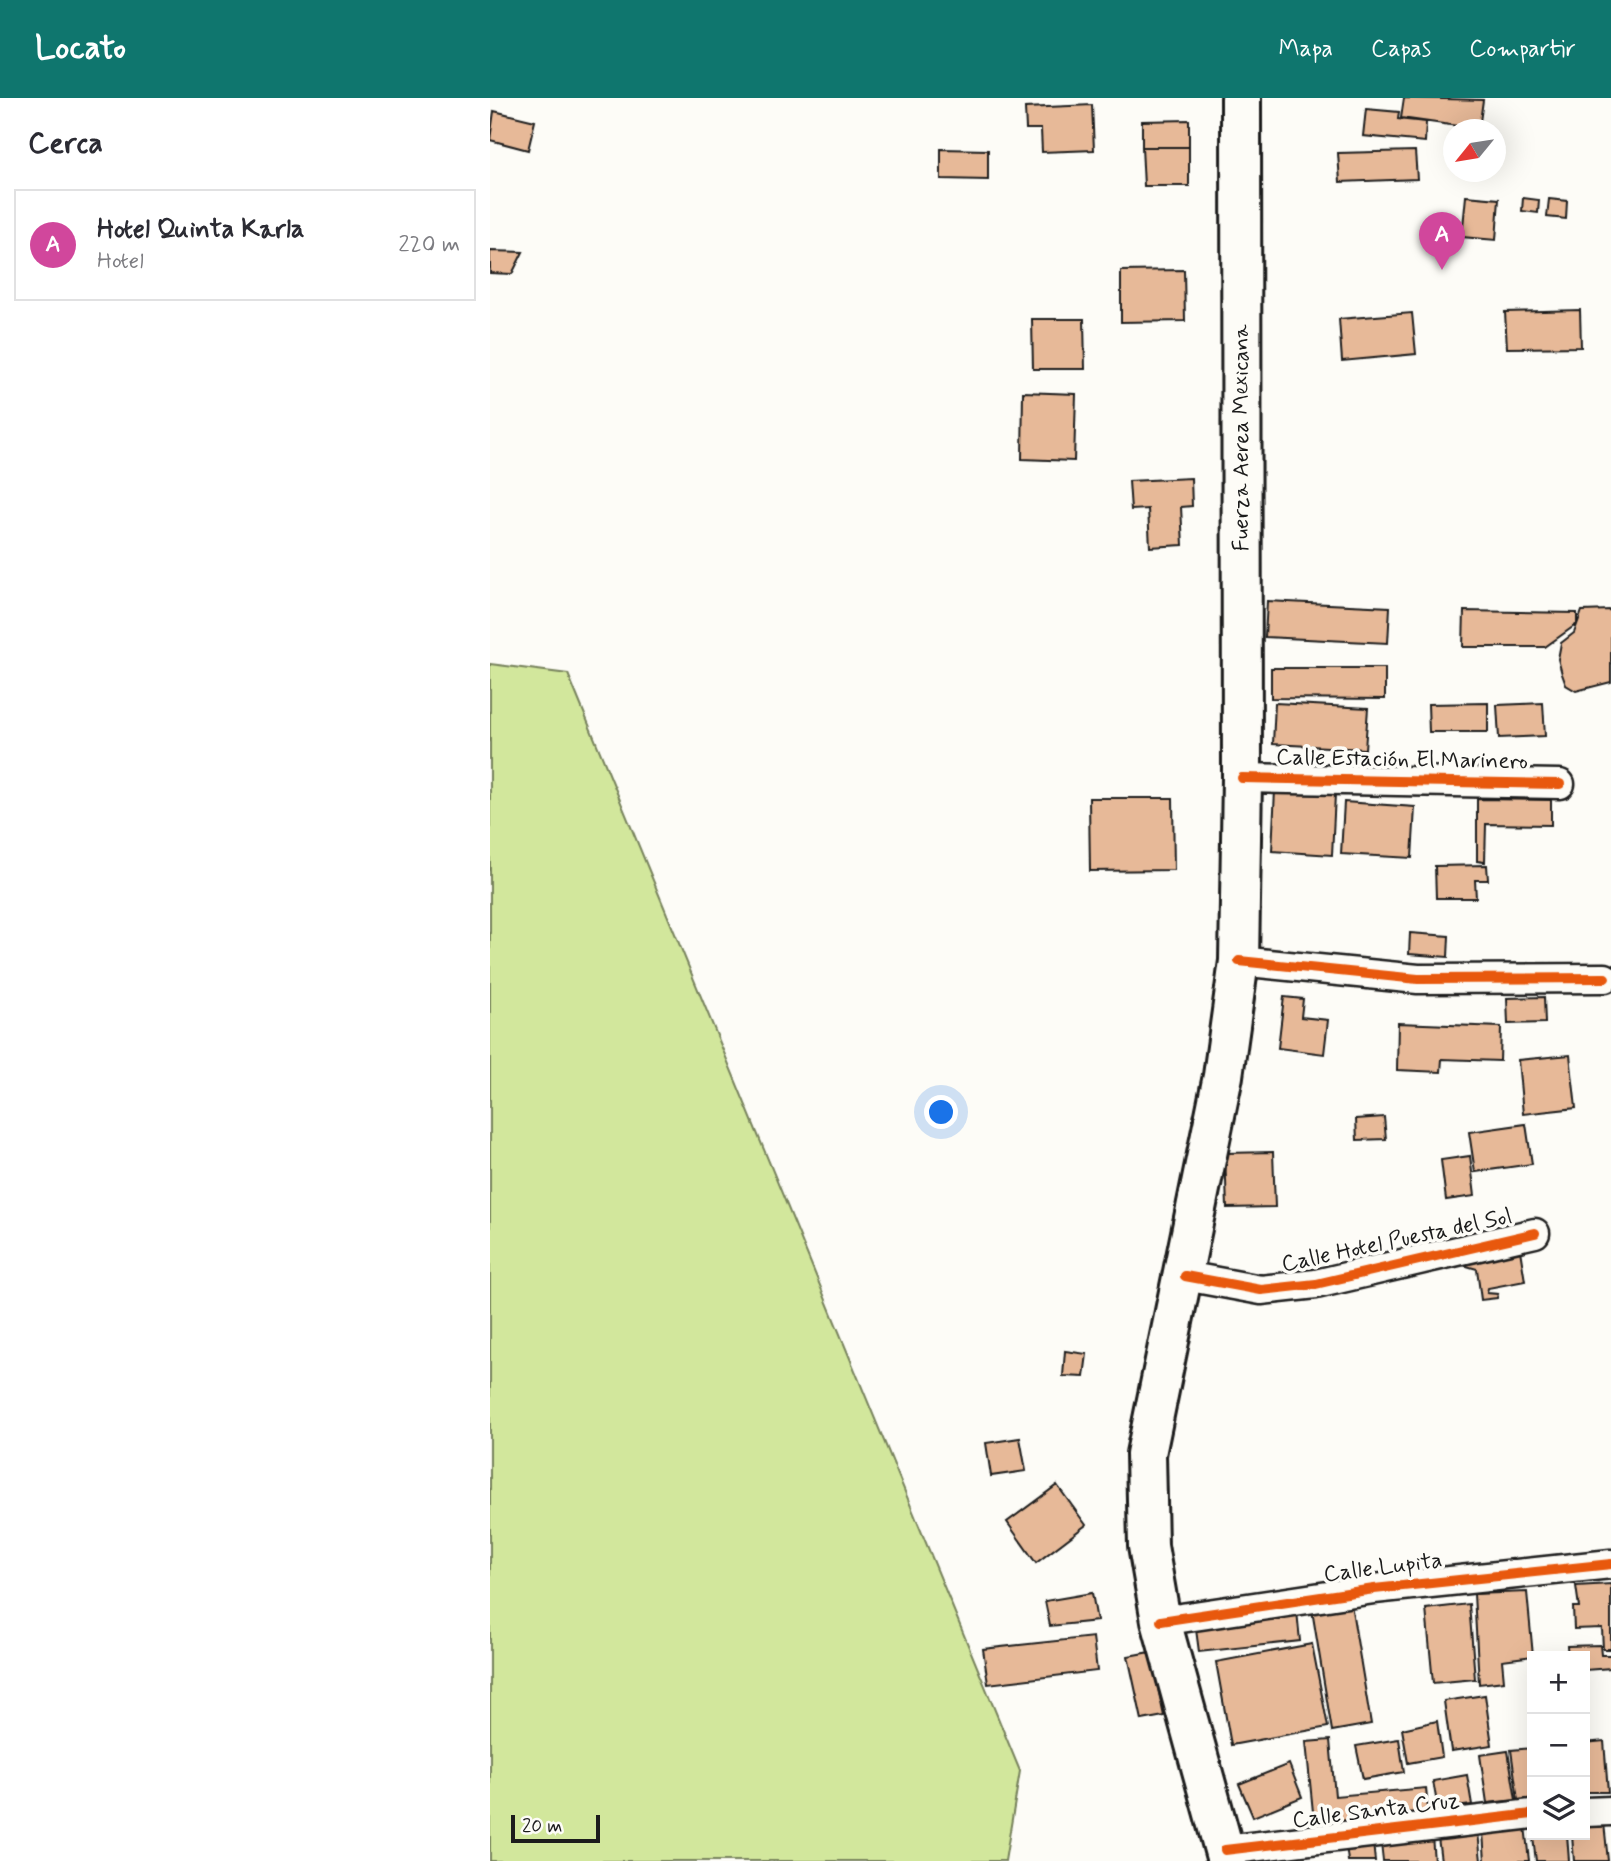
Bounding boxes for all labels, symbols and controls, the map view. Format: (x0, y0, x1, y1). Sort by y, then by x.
text: Locato (35, 27, 126, 71)
text: Mapa (1278, 34, 1333, 65)
text: Capas (1371, 34, 1431, 65)
text: Compartir (1469, 34, 1576, 65)
north arrow (1443, 119, 1506, 182)
text: Cerca (28, 124, 103, 163)
pin: A (1419, 212, 1465, 270)
text: Hotel Quinta Karla (97, 213, 304, 247)
text: A (45, 230, 61, 260)
text: 220 m (398, 230, 460, 260)
text: Hotel (97, 247, 144, 277)
street label: Fuerza Aerea Mexicana (1227, 324, 1257, 552)
street label: Calle Estación El Marinero (1276, 743, 1528, 777)
your location (924, 1095, 958, 1129)
street label: Calle Hotel Puesta del Sol (1279, 1202, 1515, 1280)
street label: Calle Lupita (1322, 1546, 1444, 1590)
map controls (1527, 1651, 1590, 1840)
button: + (1527, 1651, 1590, 1714)
button: − (1527, 1714, 1590, 1777)
button: layers (1527, 1777, 1590, 1840)
street label: Calle Santa Cruz (1291, 1786, 1461, 1836)
scale bar (511, 1812, 600, 1844)
text: 20 m (522, 1814, 562, 1839)

